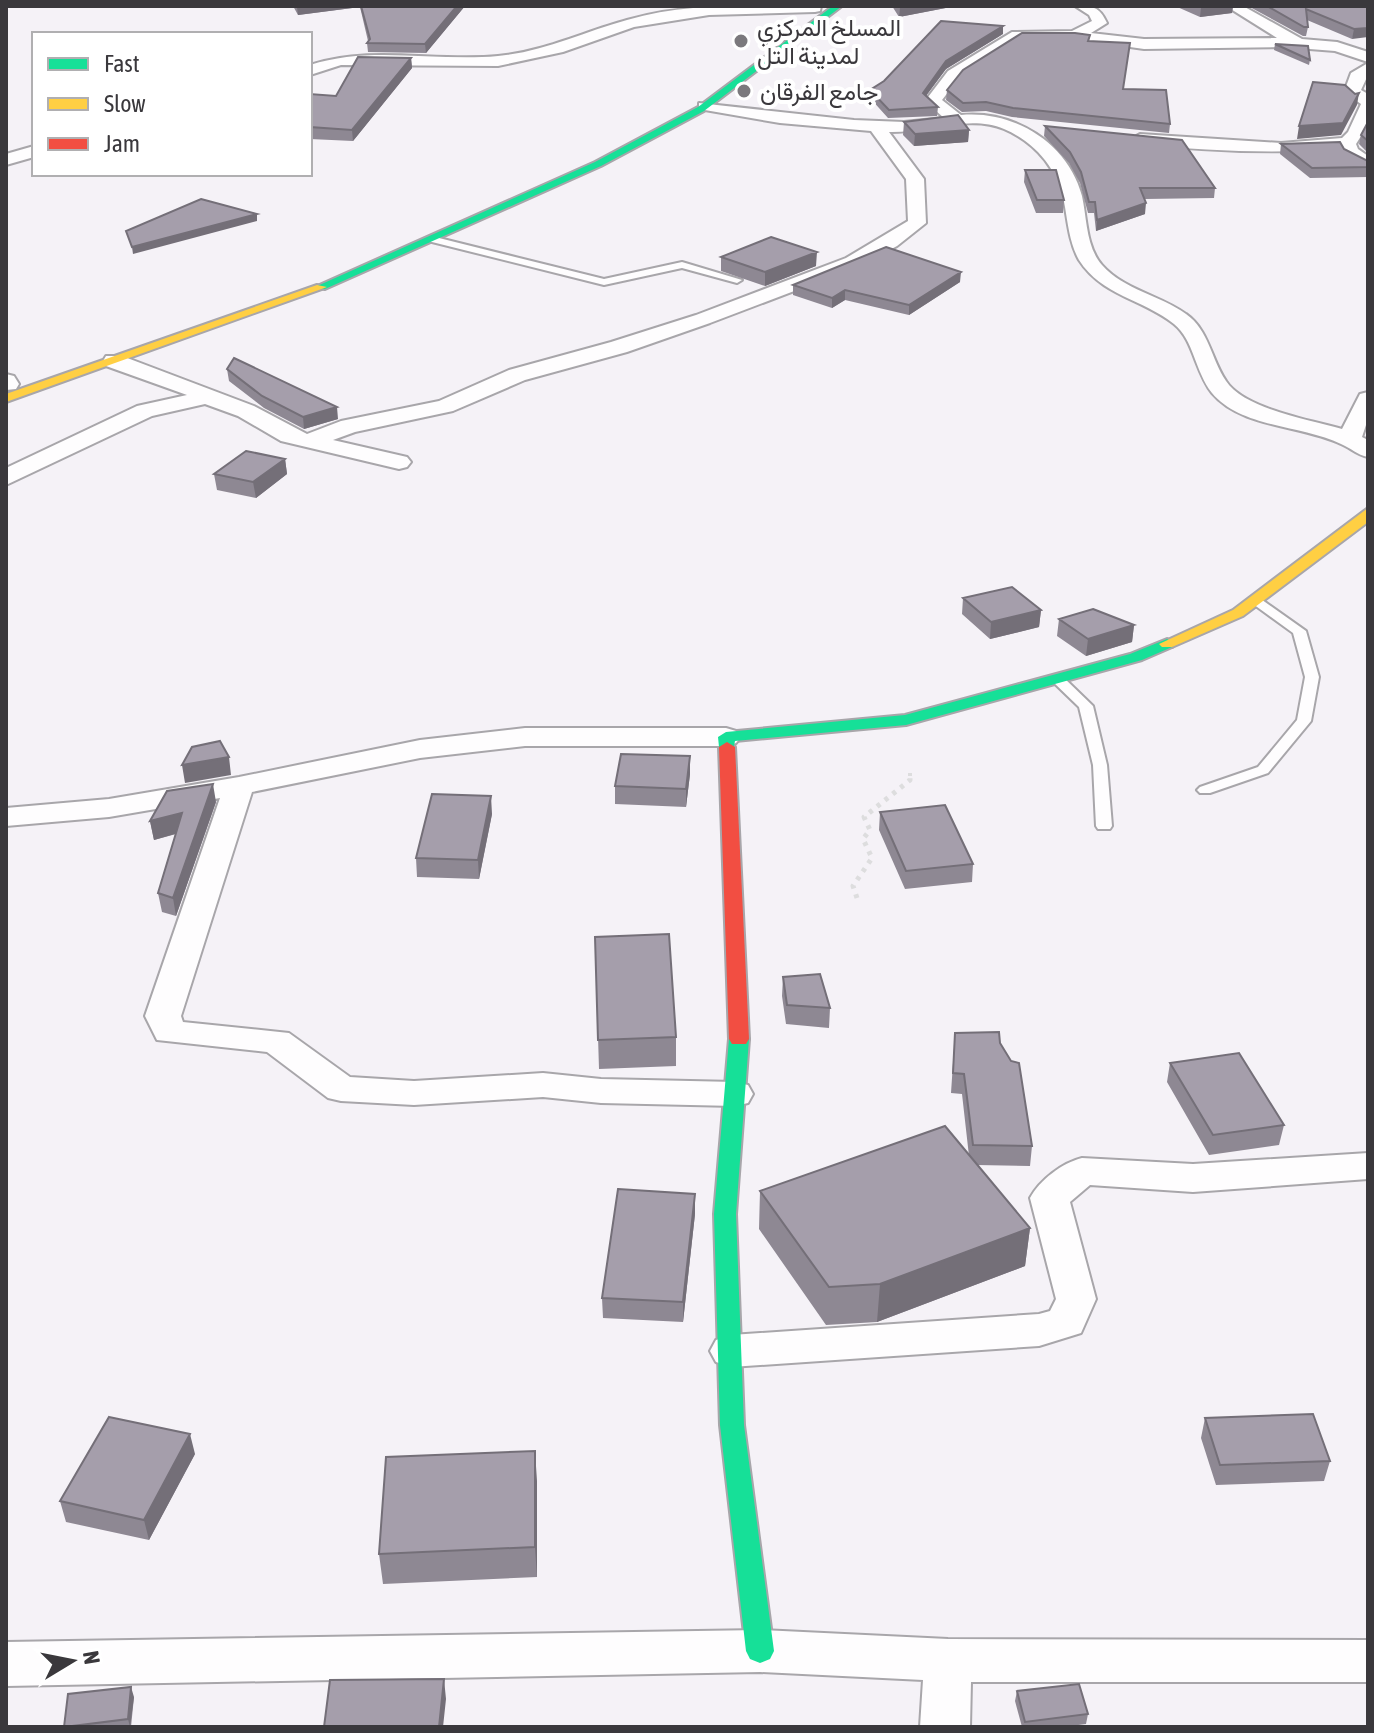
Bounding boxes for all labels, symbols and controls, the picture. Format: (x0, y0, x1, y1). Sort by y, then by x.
place label: المسلخ المركزي لمدينة التل (757, 14, 901, 70)
legend (32, 32, 312, 176)
marker: المسلخ المركزي لمدينة التل (732, 32, 750, 50)
text: Fast (104, 50, 140, 77)
place label: جامع الفرقان (760, 78, 878, 109)
marker: جامع الفرقان (735, 82, 753, 100)
text: Slow (104, 90, 146, 117)
text: Jam (104, 130, 140, 157)
north arrow (32, 1621, 112, 1701)
text: N (78, 1649, 106, 1666)

